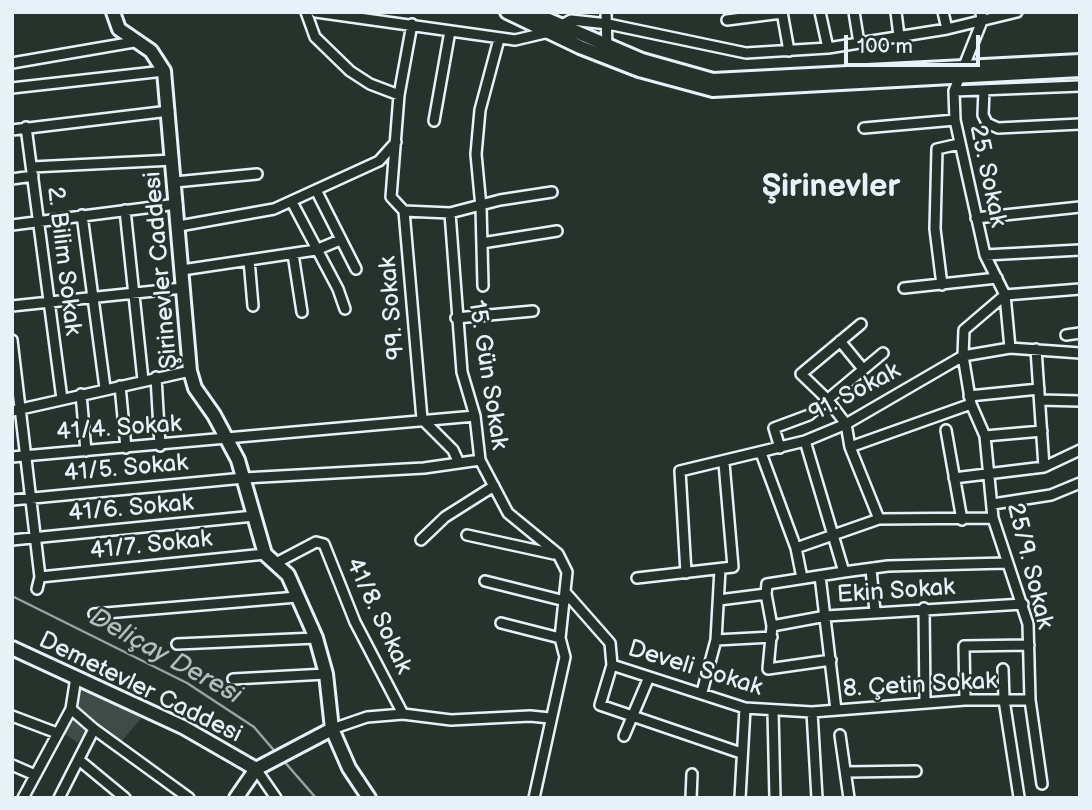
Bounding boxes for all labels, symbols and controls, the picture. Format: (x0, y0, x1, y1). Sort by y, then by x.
scale bar (847, 21, 984, 65)
text: 100 m (857, 34, 913, 59)
street label: 25. Sokak (962, 122, 1012, 230)
district label: Şirinevler (762, 169, 900, 207)
street label: Şirinevler Caddesi (139, 170, 185, 370)
street label: 2. Bilim Sokak (40, 185, 86, 337)
street label: 99. Sokak (374, 255, 412, 361)
street label: 15. Gün Sokak (461, 298, 513, 452)
street label: 91. Sokak (804, 357, 906, 429)
street label: 41/4. Sokak (55, 410, 183, 448)
street label: 41/5. Sokak (63, 449, 189, 489)
street label: 41/6. Sokak (67, 489, 195, 529)
street label: 25/9. Sokak (999, 500, 1059, 632)
street label: 41/7. Sokak (89, 525, 213, 567)
street label: 41/8. Sokak (339, 553, 417, 679)
street label: Ekin Sokak (836, 574, 956, 610)
water label: Deliçay Deresi (83, 602, 247, 712)
street label: Demetevler Caddesi (34, 626, 246, 750)
street label: Develi Sokak (624, 635, 766, 703)
street label: 8. Çetin Sokak (842, 668, 998, 704)

